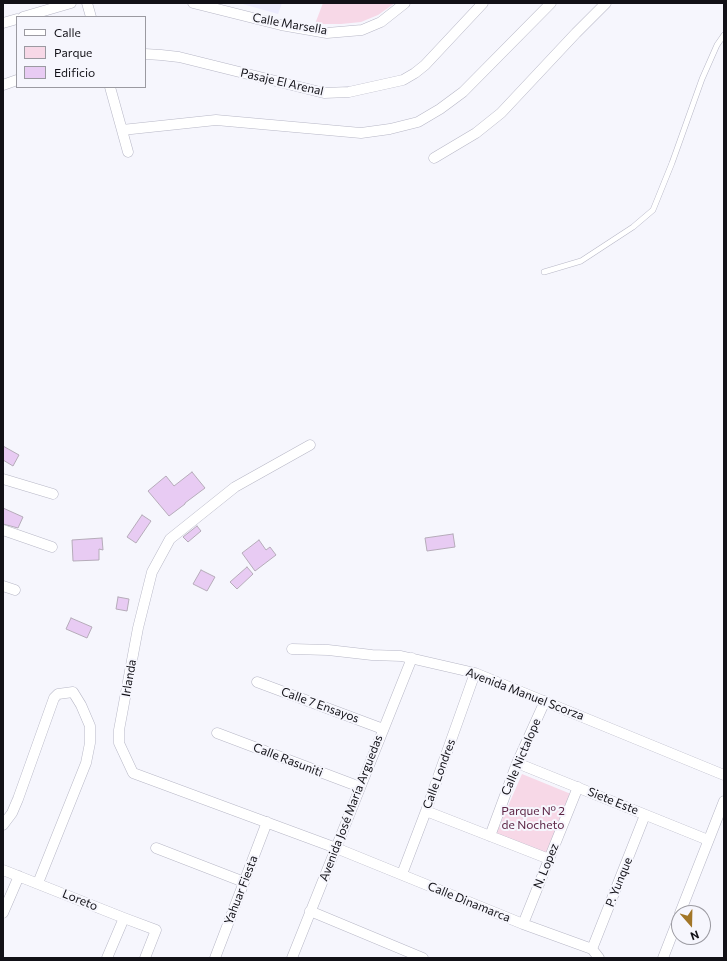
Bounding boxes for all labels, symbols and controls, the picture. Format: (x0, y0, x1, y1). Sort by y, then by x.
street label: Calle Marsella (252, 10, 328, 38)
legend (16, 16, 146, 88)
text: Calle (54, 25, 81, 39)
text: Parque (54, 45, 92, 59)
text: Edificio (54, 65, 95, 79)
street label: Pasaje El Arenal (239, 65, 325, 99)
street label: Irlanda (119, 658, 139, 698)
street label: Avenida Manuel Scorza (464, 665, 586, 723)
street label: Calle 7 Ensayos (279, 684, 361, 726)
street label: Calle Nictalope (498, 716, 544, 798)
street label: Avenida José María Arguedas (316, 733, 386, 883)
street label: Calle Londres (420, 737, 458, 811)
street label: Calle Rasuniti (251, 740, 325, 780)
street label: Siete Este (585, 784, 641, 818)
park label: Parque Nº 2 de Nocheto (501, 804, 565, 832)
street label: N. Lopez (530, 841, 562, 891)
street label: Yahuar Fiesta (221, 853, 261, 927)
street label: P. Yunque (603, 855, 635, 909)
street label: Calle Dinamarca (426, 879, 512, 925)
street label: Loreto (60, 886, 100, 914)
north arrow (671, 905, 711, 945)
text: N (689, 928, 701, 943)

